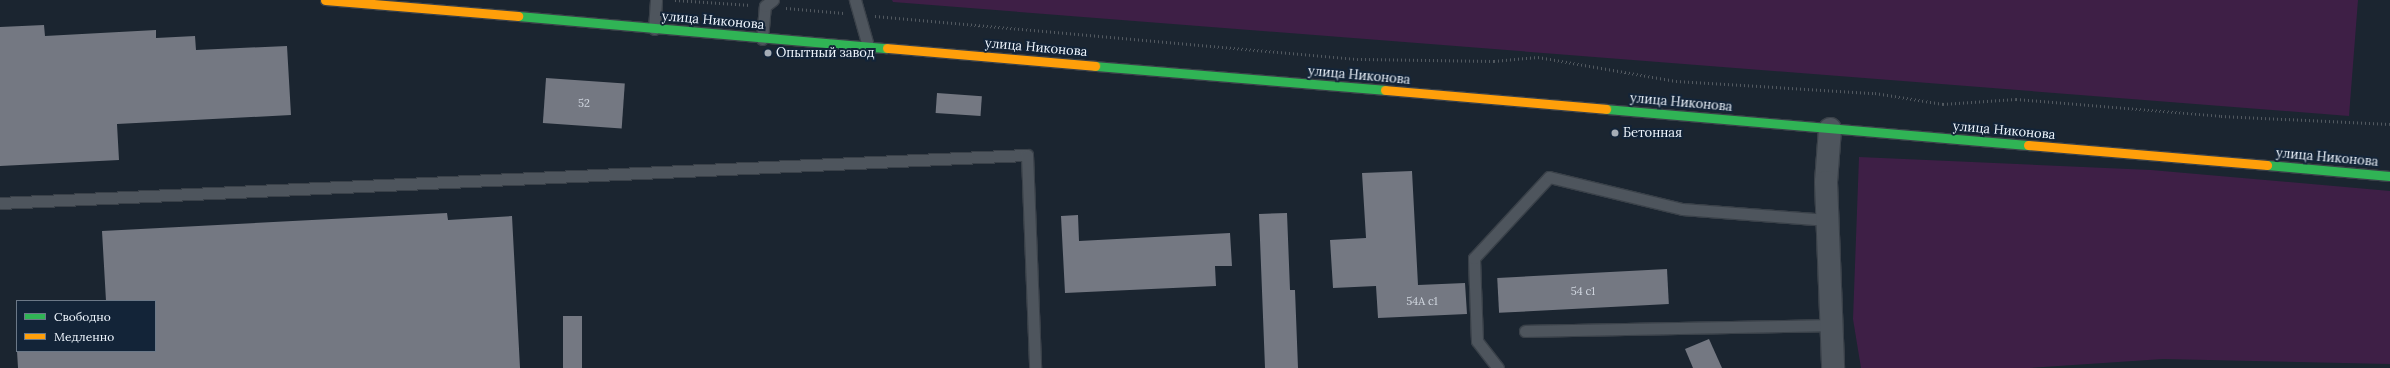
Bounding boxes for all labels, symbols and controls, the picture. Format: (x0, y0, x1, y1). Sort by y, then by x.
street label: улица Никонова (661, 9, 765, 33)
street label: улица Никонова (984, 36, 1088, 60)
place label: Опытный завод (776, 45, 874, 61)
marker: Опытный завод (763, 48, 773, 58)
street label: улица Никонова (1307, 64, 1411, 88)
street label: улица Никонова (1629, 91, 1733, 115)
house number: 52 (578, 96, 590, 110)
street label: улица Никонова (1952, 119, 2056, 143)
place label: Бетонная (1623, 125, 1682, 141)
marker: Бетонная (1610, 128, 1620, 138)
street label: улица Никонова (2275, 146, 2379, 170)
house number: 54 с1 (1571, 284, 1595, 298)
house number: 54А с1 (1406, 294, 1438, 308)
legend (16, 300, 156, 352)
text: Свободно (54, 309, 111, 324)
text: Медленно (54, 329, 114, 344)

